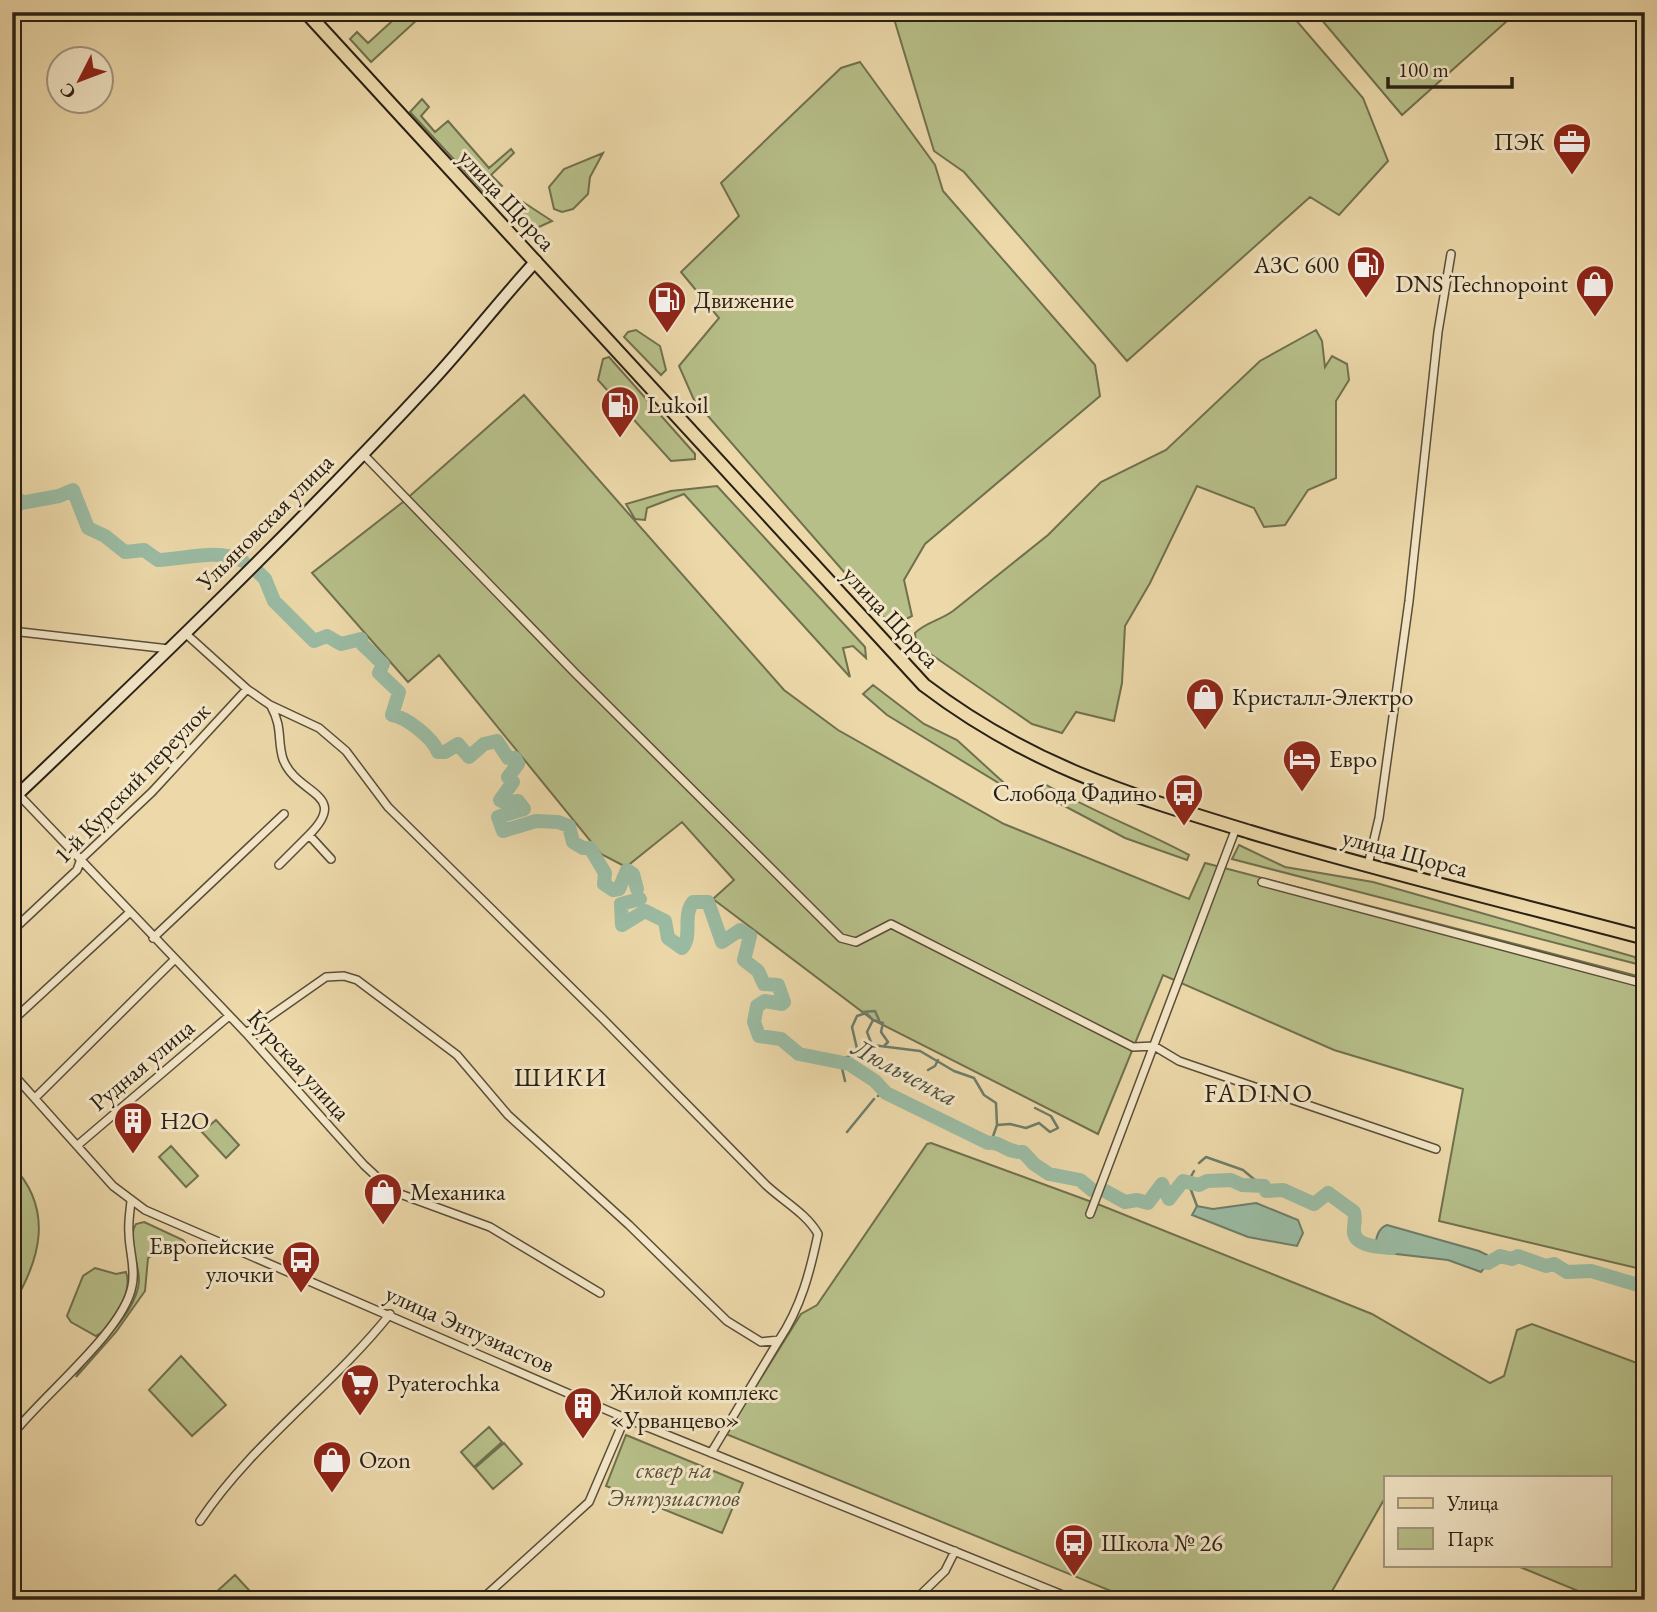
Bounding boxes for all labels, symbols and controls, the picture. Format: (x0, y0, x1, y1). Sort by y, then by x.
north arrow (46, 46, 116, 116)
scale bar (1388, 46, 1512, 90)
text: 100 m (1398, 56, 1449, 83)
text: С (54, 78, 82, 104)
office icon: ПЭК (1551, 121, 1593, 176)
place label: ПЭК (1494, 126, 1545, 157)
street label: улица Щорса (452, 142, 563, 258)
fuel station icon: АЗС 600 (1345, 244, 1387, 299)
place label: АЗС 600 (1253, 249, 1339, 280)
shop icon: DNS Technopoint (1574, 263, 1616, 318)
place label: DNS Technopoint (1395, 268, 1568, 299)
fuel station icon: Движение (646, 279, 688, 334)
place label: Движение (694, 284, 794, 315)
fuel station icon: Lukoil (599, 384, 641, 439)
place label: Lukoil (647, 389, 709, 420)
street label: Ульяновская улица (189, 446, 340, 597)
street label: улица Щорса (836, 559, 947, 675)
shop icon: Кристалл-Электро (1184, 676, 1226, 731)
place label: Кристалл-Электро (1232, 681, 1414, 712)
street label: 1-й Курский переулок (47, 695, 217, 870)
hotel icon: Евро (1281, 738, 1323, 793)
place label: Евро (1329, 743, 1377, 774)
bus stop icon: Слобода Фадино (1163, 772, 1205, 827)
place label: Слобода Фадино (993, 777, 1157, 808)
street label: улица Щорса (1339, 821, 1472, 884)
street label: Курская улица (241, 1002, 358, 1127)
street label: Рудная улица (83, 1011, 201, 1118)
water label: Люльченка (845, 1029, 964, 1114)
district label: ШИКИ (514, 1060, 608, 1094)
district label: FADINO (1204, 1076, 1314, 1110)
building icon: H2O (112, 1100, 154, 1155)
place label: H2O (160, 1105, 209, 1136)
shop icon: Механика (362, 1171, 404, 1226)
place label: Механика (410, 1176, 506, 1207)
place label: Европейские улочки (149, 1230, 274, 1289)
bus stop icon: Европейские улочки (280, 1239, 322, 1294)
street label: улица Энтузиастов (381, 1277, 560, 1380)
supermarket icon: Pyaterochka (339, 1362, 381, 1417)
place label: Pyaterochka (387, 1367, 500, 1398)
place label: Жилой комплекс «Урванцево» (609, 1376, 779, 1435)
building icon: Жилой комплекс «Урванцево» (562, 1385, 604, 1440)
shop icon: Ozon (311, 1439, 353, 1494)
place label: Ozon (359, 1444, 411, 1475)
park label: сквер на Энтузиастов (608, 1454, 740, 1513)
legend (1384, 1476, 1612, 1566)
text: Улица (1446, 1489, 1499, 1516)
bus stop icon: Школа № 26 (1053, 1522, 1095, 1577)
text: Парк (1447, 1525, 1494, 1552)
place label: Школа № 26 (1101, 1527, 1223, 1558)

